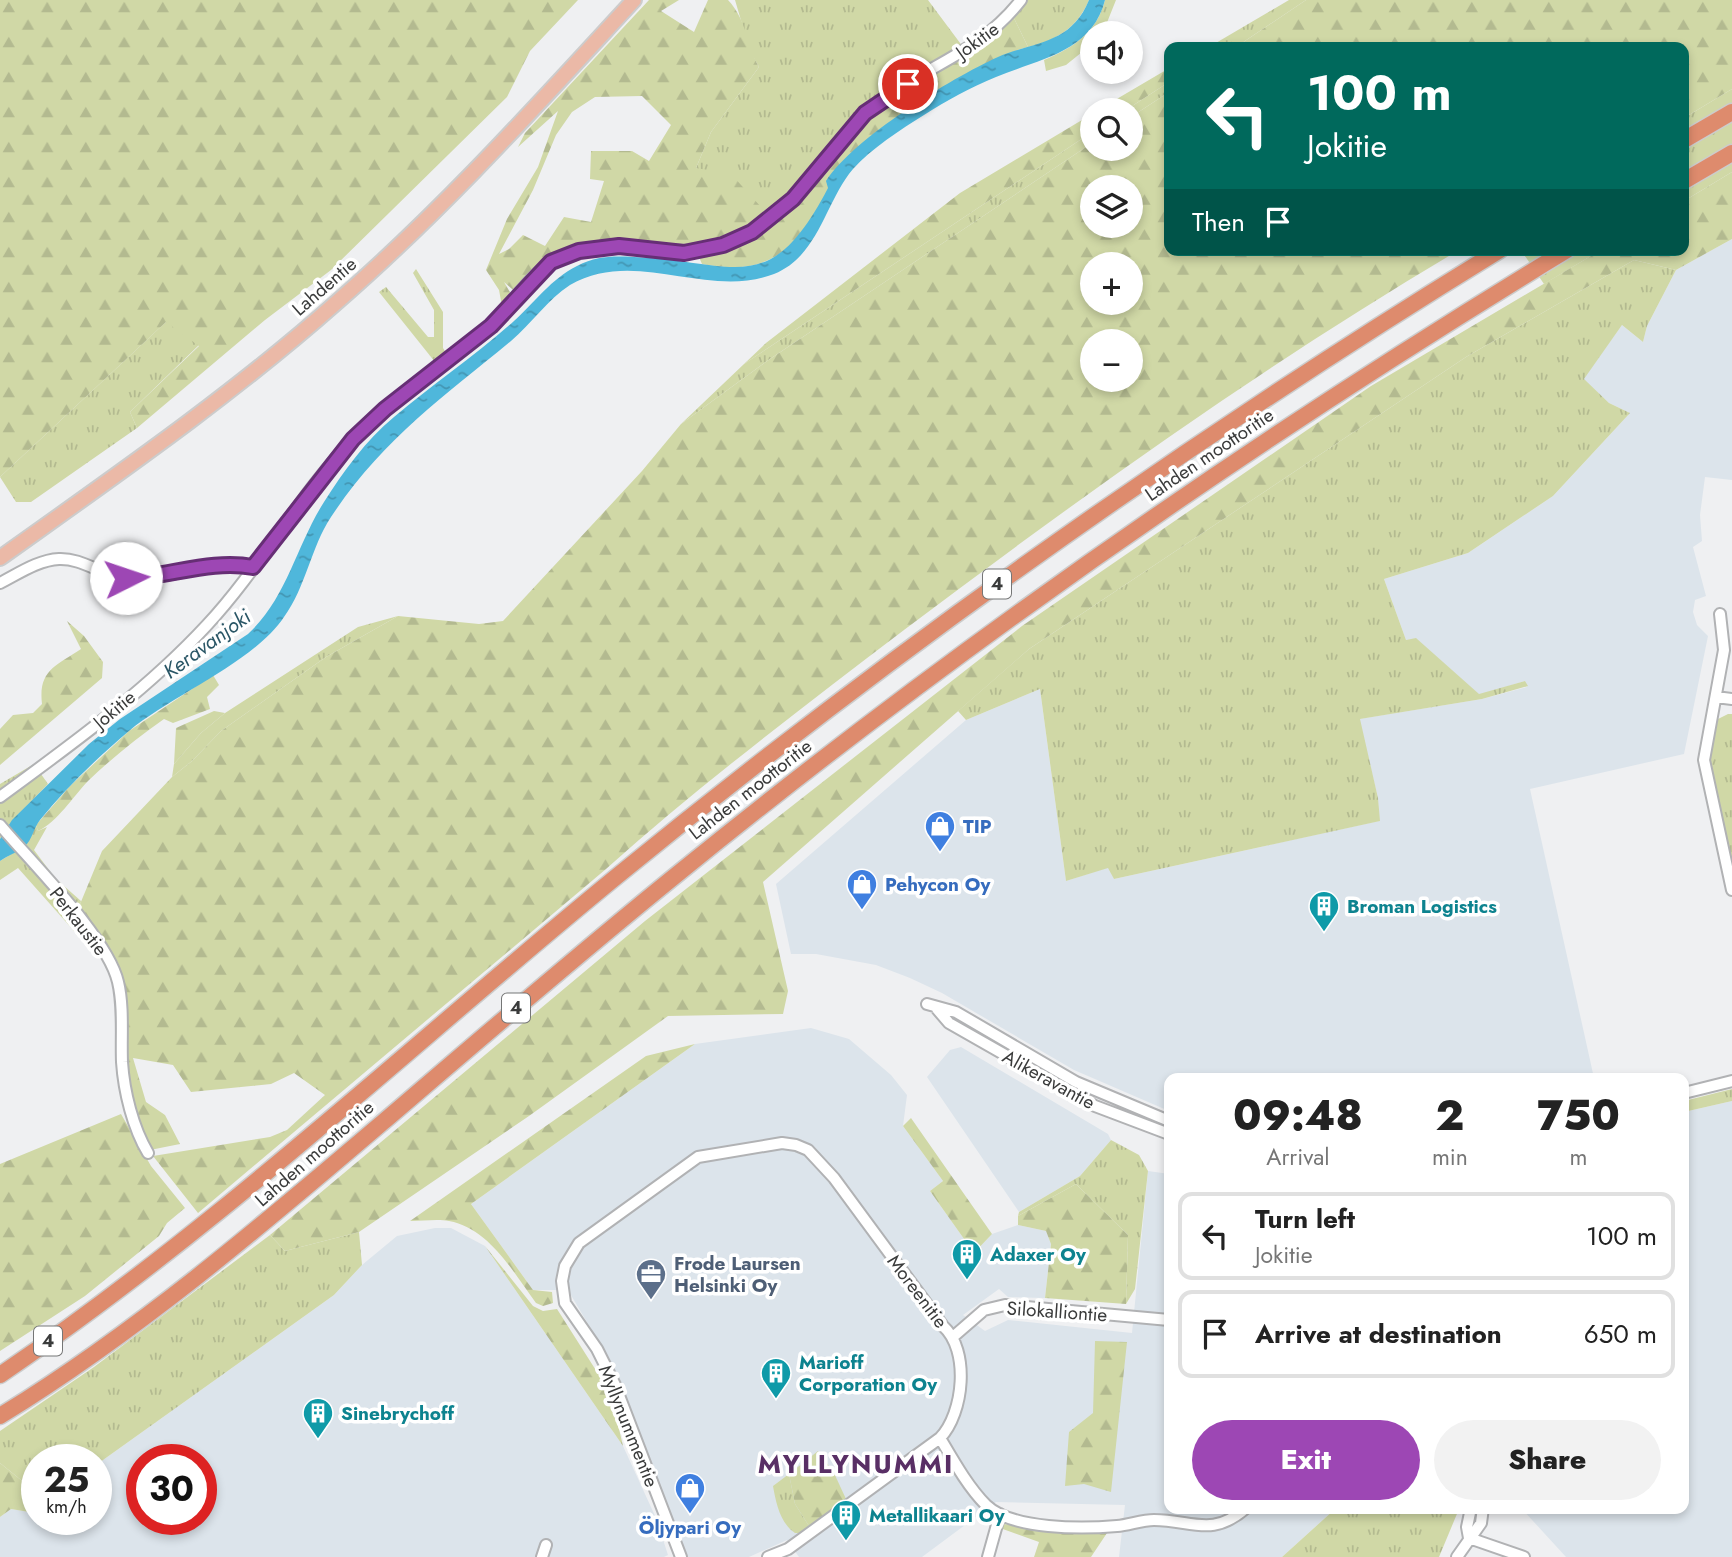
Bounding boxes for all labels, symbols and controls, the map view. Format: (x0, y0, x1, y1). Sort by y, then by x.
street label: Jokitie (948, 15, 1005, 67)
map controls (1080, 21, 1143, 392)
button: sound (1080, 21, 1143, 84)
pin (878, 54, 938, 114)
text: 100 m (1307, 58, 1452, 128)
icon: arrive (889, 65, 927, 103)
icon: left (1192, 70, 1283, 161)
button: search (1080, 98, 1143, 161)
text: Jokitie (1307, 123, 1387, 169)
button: layers (1080, 175, 1143, 238)
text: Then (1192, 203, 1245, 241)
icon: arrive (1259, 203, 1297, 241)
street label: Lahdentie (286, 251, 363, 322)
button: + (1080, 252, 1143, 315)
button: − (1080, 329, 1143, 392)
street label: Lahden moottoritie (1140, 401, 1279, 507)
position arrow (89, 541, 163, 615)
road number: 4 (983, 570, 1011, 598)
water label: Keravanjoki (157, 602, 258, 686)
street label: Jokitie (85, 684, 141, 737)
street label: Lahden moottoritie (683, 733, 818, 846)
shop icon: TIP (923, 809, 957, 853)
place label: TIP (963, 813, 992, 840)
shop icon: Pehycon Oy (845, 867, 879, 911)
place label: Pehycon Oy (885, 871, 992, 898)
street label: Perkaustie (43, 881, 114, 962)
building icon: Broman Logistics (1307, 889, 1341, 933)
place label: Broman Logistics (1347, 893, 1497, 920)
road number: 4 (502, 993, 530, 1023)
street label: Alikeravantie (998, 1043, 1100, 1116)
text: 09:48 (1233, 1085, 1363, 1146)
text: 2 (1436, 1085, 1464, 1146)
text: 750 (1537, 1085, 1620, 1146)
street label: Lahden moottoritie (249, 1094, 380, 1213)
text: Arrival (1266, 1140, 1330, 1174)
text: min (1432, 1140, 1468, 1174)
text: m (1569, 1140, 1587, 1174)
text: Turn left (1255, 1200, 1355, 1238)
icon: left (1196, 1217, 1234, 1255)
text: 100 m (1586, 1217, 1657, 1255)
building icon: Adaxer Oy (950, 1237, 984, 1281)
text: Jokitie (1255, 1238, 1313, 1272)
place label: Adaxer Oy (989, 1241, 1087, 1268)
street label: Moreenitie (881, 1249, 954, 1334)
place label: Frode Laursen Helsinki Oy (674, 1250, 801, 1299)
office icon: Frode Laursen Helsinki Oy (634, 1257, 668, 1301)
street label: Silokalliontie (1006, 1295, 1108, 1328)
icon: arrive (1196, 1315, 1234, 1353)
text: Arrive at destination (1255, 1315, 1502, 1353)
text: 650 m (1584, 1315, 1657, 1353)
road number: 4 (34, 1326, 62, 1356)
place label: Marioff Corporation Oy (799, 1349, 938, 1398)
building icon: Marioff Corporation Oy (759, 1356, 793, 1400)
street label: Myllynummentie (592, 1361, 665, 1491)
building icon: Sinebrychoff (301, 1396, 335, 1440)
place label: Sinebrychoff (341, 1400, 456, 1427)
button: Exit (1192, 1420, 1420, 1500)
button: Share (1434, 1420, 1661, 1500)
speed limit sign: 30 (126, 1444, 217, 1535)
district label: MYLLYNUMMI (758, 1445, 954, 1483)
text: 25 (44, 1455, 89, 1505)
shop icon: Öljypari Oy (673, 1471, 707, 1515)
text: km/h (46, 1494, 87, 1520)
building icon: Metallikaari Oy (829, 1498, 863, 1542)
place label: Metallikaari Oy (869, 1502, 1006, 1529)
place label: Öljypari Oy (639, 1514, 742, 1541)

